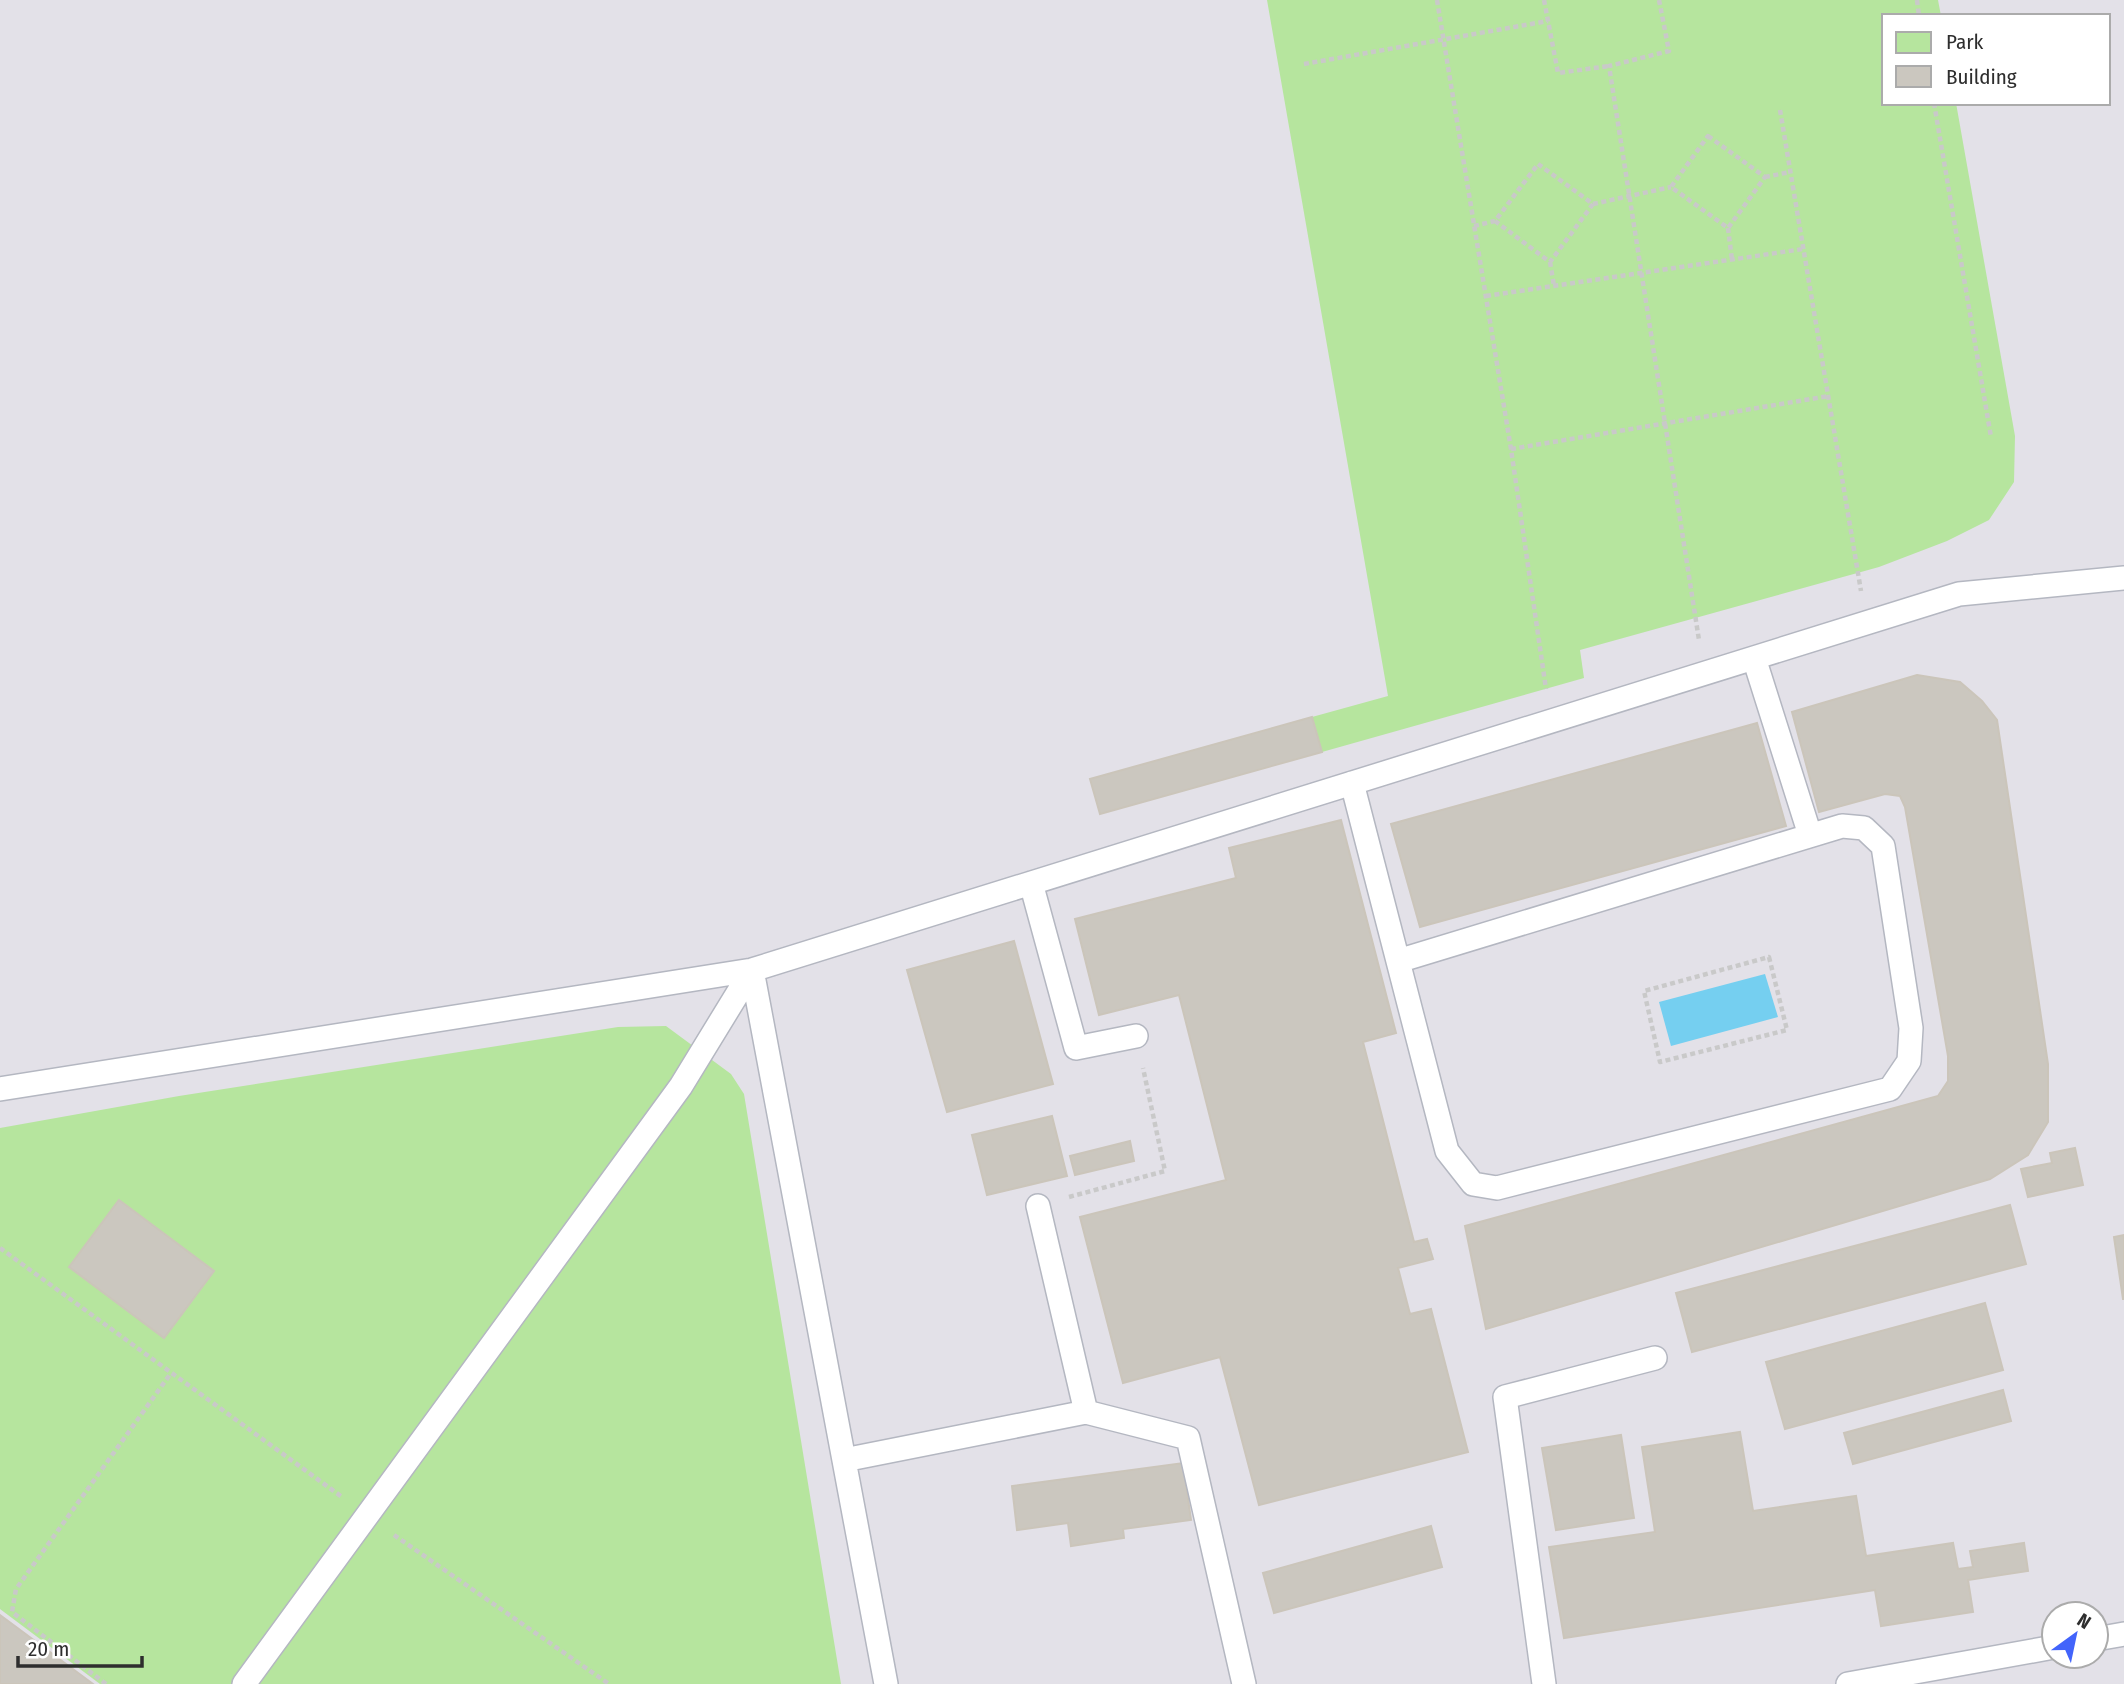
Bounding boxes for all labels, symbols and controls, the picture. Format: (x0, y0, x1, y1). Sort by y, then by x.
legend (1882, 14, 2110, 105)
text: Park (1946, 29, 1984, 55)
text: Building (1946, 64, 2017, 90)
north arrow (2040, 1600, 2110, 1670)
text: N (2073, 1608, 2095, 1634)
scale bar (18, 1624, 142, 1668)
text: 20 m (28, 1636, 69, 1662)

